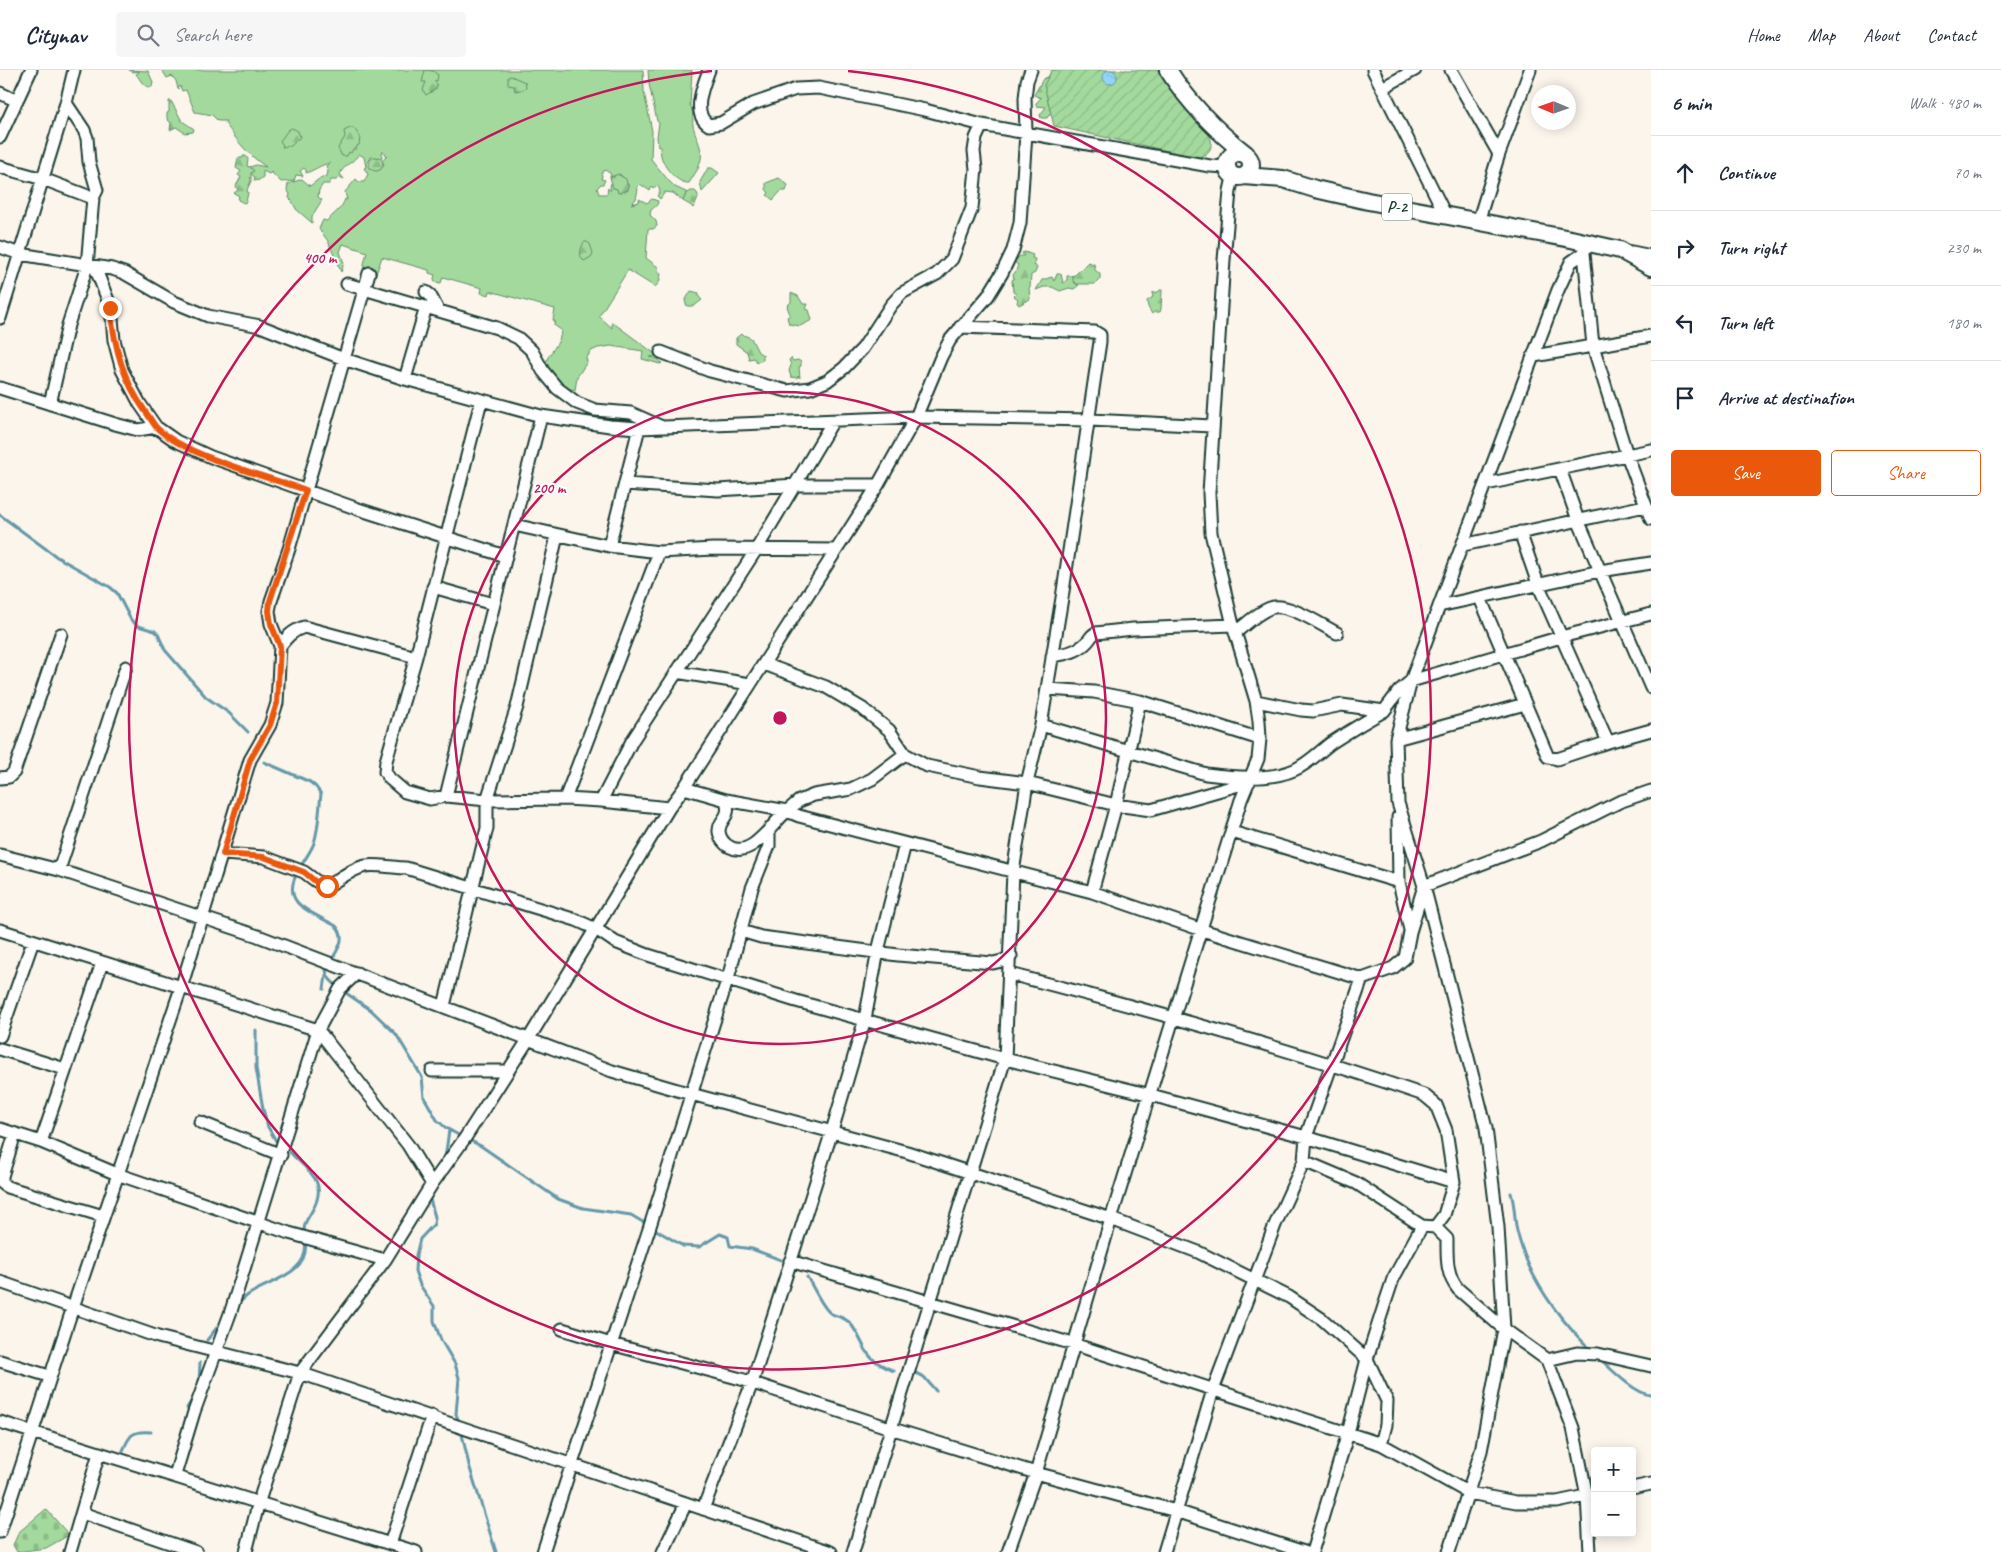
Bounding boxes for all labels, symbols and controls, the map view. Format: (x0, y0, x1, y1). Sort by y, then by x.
search box (116, 12, 466, 57)
text: Citynav (25, 20, 86, 50)
icon: search (134, 21, 162, 49)
text: Search here (174, 23, 251, 47)
text: Home (1747, 24, 1780, 46)
text: Map (1808, 24, 1835, 46)
text: About (1863, 24, 1899, 46)
text: Contact (1927, 24, 1976, 46)
north arrow (1531, 85, 1576, 130)
text: 6 min (1671, 90, 1712, 116)
text: Walk · 480 m (1909, 93, 1981, 113)
icon: ahead (1671, 159, 1699, 187)
text: Continue (1718, 161, 1775, 185)
text: 70 m (1954, 163, 1981, 183)
road number: P-2 (1382, 194, 1412, 220)
icon: right (1671, 234, 1699, 262)
text: Turn right (1718, 236, 1785, 260)
text: 230 m (1947, 238, 1981, 258)
text: 400 m (304, 249, 338, 268)
route end (99, 297, 122, 320)
icon: left (1671, 309, 1699, 337)
text: Turn left (1718, 311, 1773, 335)
text: 180 m (1947, 313, 1981, 333)
icon: arrive (1671, 384, 1699, 412)
text: Arrive at destination (1718, 386, 1854, 410)
button: Save (1671, 450, 1821, 496)
button: Share (1831, 450, 1981, 496)
text: 200 m (533, 479, 567, 498)
centre of rings (771, 709, 789, 727)
route start (316, 875, 339, 898)
map controls (1591, 1447, 1636, 1537)
button: + (1591, 1447, 1636, 1492)
button: − (1591, 1492, 1636, 1537)

